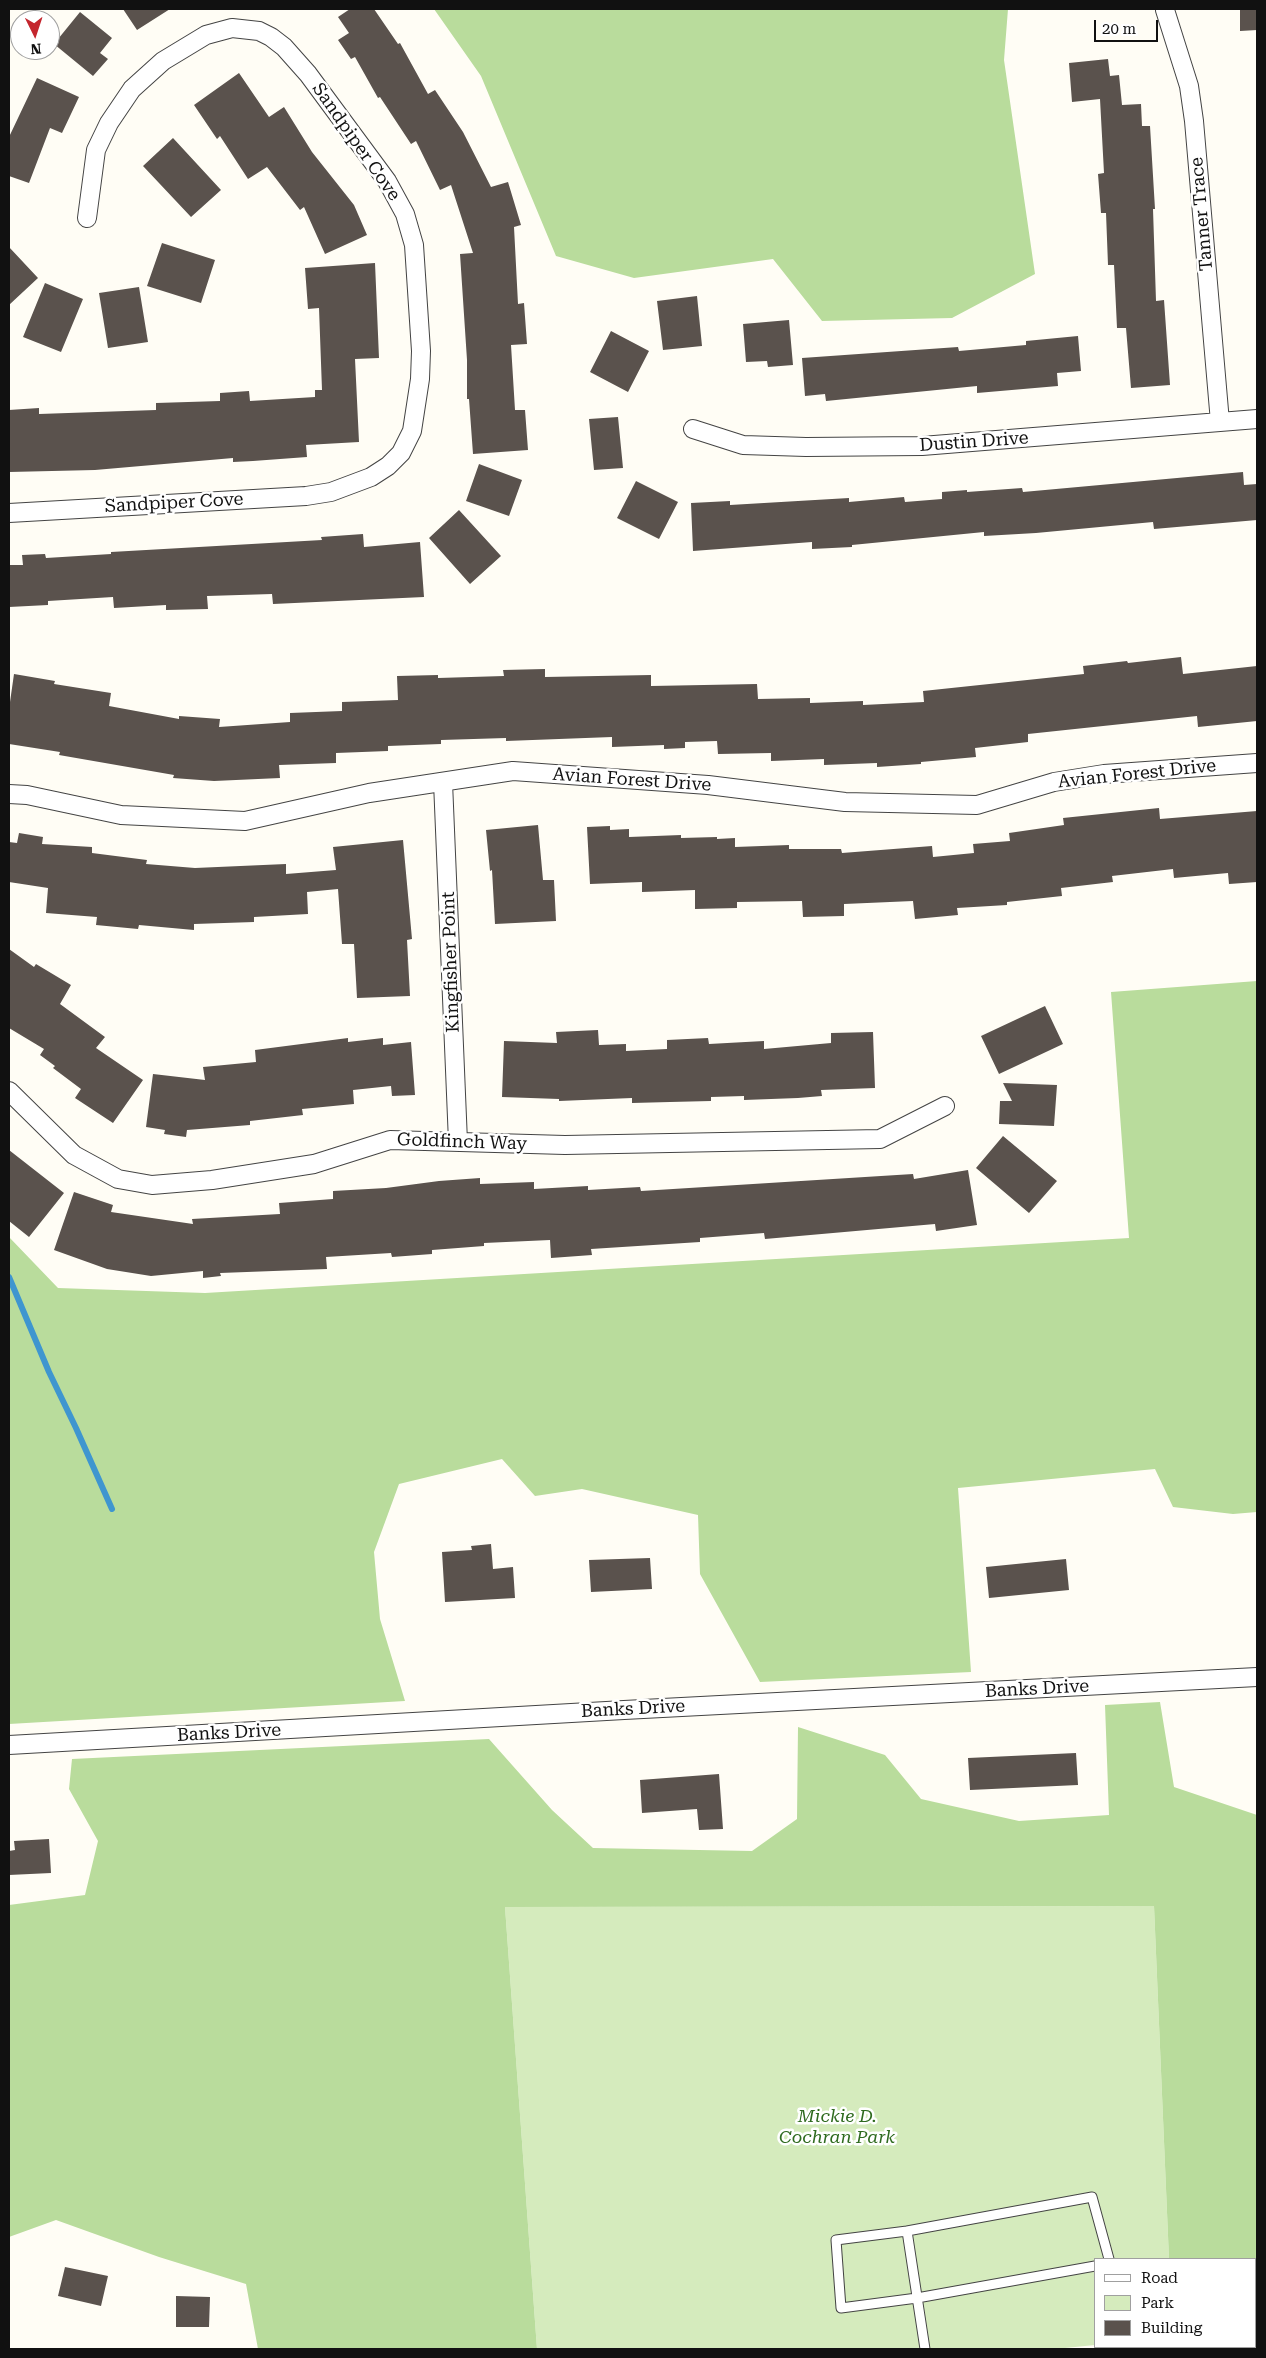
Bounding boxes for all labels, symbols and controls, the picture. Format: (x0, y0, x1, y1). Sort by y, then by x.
north arrow (10, 10, 60, 60)
scale bar (1096, 10, 1160, 42)
text: 20 m (1102, 20, 1136, 38)
text: N (30, 41, 42, 57)
street label: Sandpiper Cove (307, 79, 405, 205)
street label: Tanner Trace (1186, 156, 1218, 272)
street label: Dustin Drive (919, 427, 1029, 457)
street label: Sandpiper Cove (104, 489, 244, 517)
street label: Avian Forest Drive (1057, 755, 1217, 793)
street label: Avian Forest Drive (552, 764, 712, 796)
street label: Kingfisher Point (438, 891, 464, 1033)
street label: Goldfinch Way (397, 1129, 527, 1155)
street label: Banks Drive (984, 1675, 1090, 1703)
street label: Banks Drive (580, 1695, 686, 1723)
street label: Banks Drive (176, 1719, 282, 1747)
park label: Mickie D. Cochran Park (779, 2106, 895, 2148)
legend (1094, 2258, 1256, 2348)
text: Road (1141, 2269, 1178, 2287)
text: Park (1141, 2294, 1174, 2312)
text: Building (1141, 2319, 1202, 2337)

